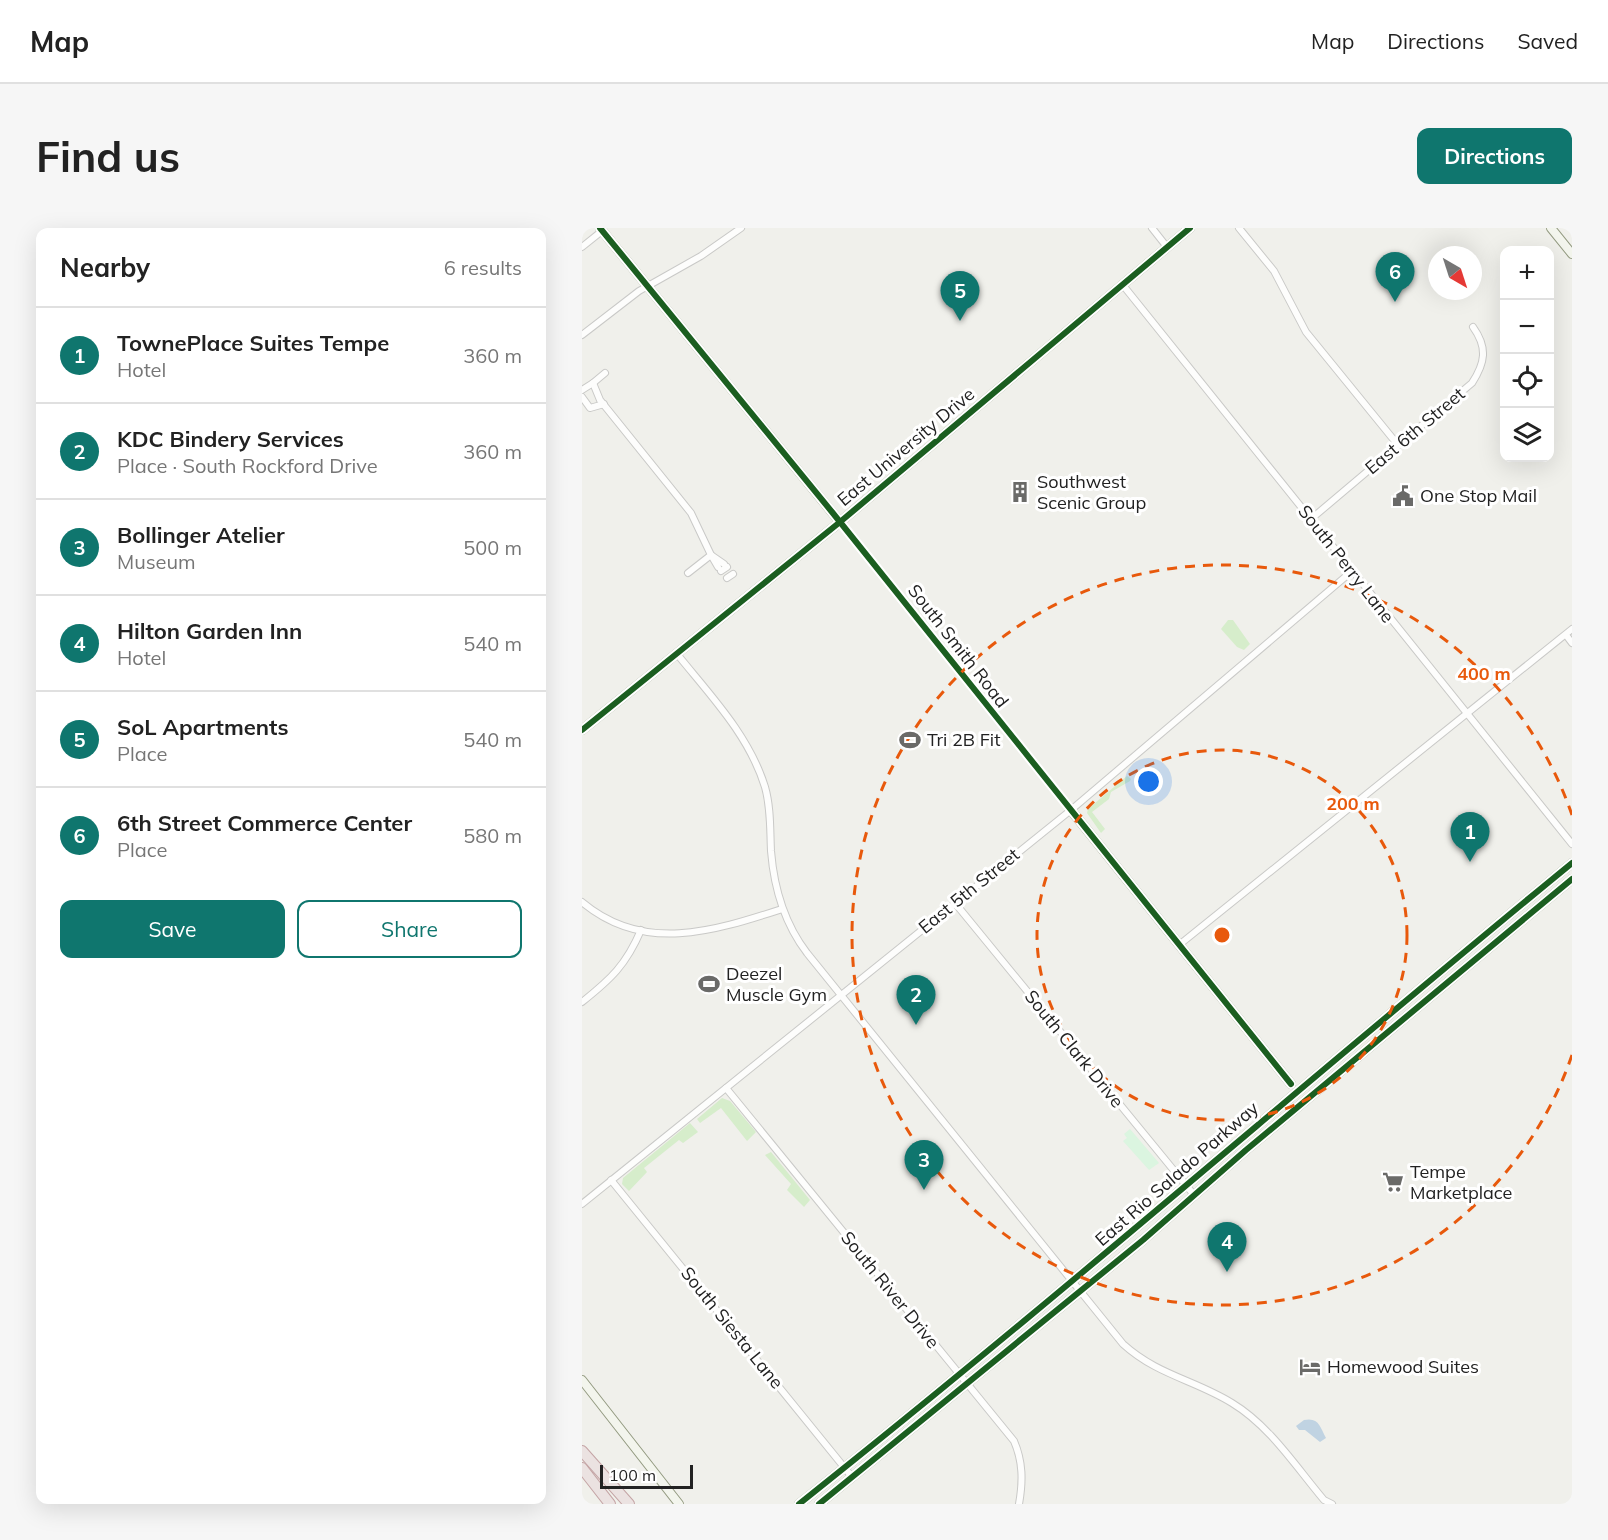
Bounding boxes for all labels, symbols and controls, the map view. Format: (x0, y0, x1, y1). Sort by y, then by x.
text: Map (30, 24, 89, 59)
text: Map (1311, 28, 1354, 54)
text: Directions (1387, 28, 1484, 54)
text: Saved (1517, 28, 1578, 54)
button: Directions (1417, 128, 1572, 184)
text: Find us (36, 130, 180, 183)
north arrow (1428, 246, 1482, 300)
map controls (1500, 246, 1554, 462)
button: + (1500, 246, 1554, 300)
text: Nearby (60, 251, 150, 284)
pin: 6 (1376, 253, 1414, 302)
text: 6 results (444, 255, 522, 280)
pin: 5 (940, 272, 980, 321)
button: − (1500, 300, 1554, 354)
text: TownePlace Suites Tempe (117, 329, 389, 357)
text: 1 (74, 343, 86, 368)
text: 360 m (463, 343, 522, 368)
button: locate (1500, 354, 1554, 408)
text: Hotel (117, 357, 166, 382)
street label: East University Drive (832, 382, 979, 511)
street label: East 6th Street (1360, 382, 1469, 479)
button: layers (1500, 408, 1554, 462)
text: KDC Bindery Services (117, 425, 344, 453)
text: 2 (74, 439, 86, 464)
text: 360 m (463, 439, 522, 464)
text: Place · South Rockford Drive (117, 453, 378, 478)
place label: Southwest Scenic Group (1037, 470, 1146, 514)
building icon: Southwest Scenic Group (1008, 480, 1032, 504)
public building icon: One Stop Mail (1391, 484, 1415, 508)
place label: One Stop Mail (1420, 484, 1537, 507)
street label: South Perry Lane (1293, 500, 1400, 627)
text: Bollinger Atelier (117, 521, 285, 549)
text: 3 (74, 535, 86, 560)
text: 500 m (463, 535, 522, 560)
text: Museum (117, 549, 196, 574)
street label: South Smith Road (903, 579, 1014, 712)
text: Hilton Garden Inn (117, 617, 302, 645)
text: 4 (74, 631, 86, 656)
text: 540 m (463, 631, 522, 656)
text: Hotel (117, 645, 166, 670)
text: 400 m (1457, 662, 1511, 685)
text: SoL Apartments (117, 713, 288, 741)
text: 5 (74, 727, 86, 752)
text: 540 m (463, 727, 522, 752)
sports icon: Tri 2B Fit (898, 728, 922, 752)
place label: Tri 2B Fit (927, 728, 1000, 751)
text: Place (117, 741, 167, 766)
your location (1134, 767, 1163, 796)
text: 200 m (1326, 792, 1380, 815)
text: 6th Street Commerce Center (117, 809, 412, 837)
pin: 1 (1450, 812, 1490, 862)
text: 6 (74, 823, 86, 848)
text: 580 m (463, 823, 522, 848)
text: Place (117, 837, 167, 862)
street label: East 5th Street (914, 843, 1024, 938)
button: Save (60, 900, 285, 958)
button: Share (297, 900, 522, 958)
centre of rings (1212, 925, 1232, 945)
place label: Deezel Muscle Gym (726, 962, 827, 1006)
sports icon: Deezel Muscle Gym (697, 972, 721, 996)
pin: 2 (896, 976, 936, 1025)
street label: South Clark Drive (1020, 985, 1129, 1112)
street label: East Rio Salado Parkway (1090, 1096, 1263, 1251)
pin: 3 (904, 1140, 944, 1190)
place label: Tempe Marketplace (1410, 1160, 1512, 1204)
supermarket icon: Tempe Marketplace (1381, 1170, 1405, 1194)
pin: 4 (1208, 1222, 1246, 1272)
street label: South River Drive (836, 1226, 945, 1353)
street label: South Siesta Lane (676, 1262, 789, 1393)
hotel icon: Homewood Suites (1298, 1355, 1322, 1379)
place label: Homewood Suites (1327, 1355, 1479, 1378)
scale bar (600, 1462, 693, 1490)
text: 100 m (609, 1465, 656, 1485)

